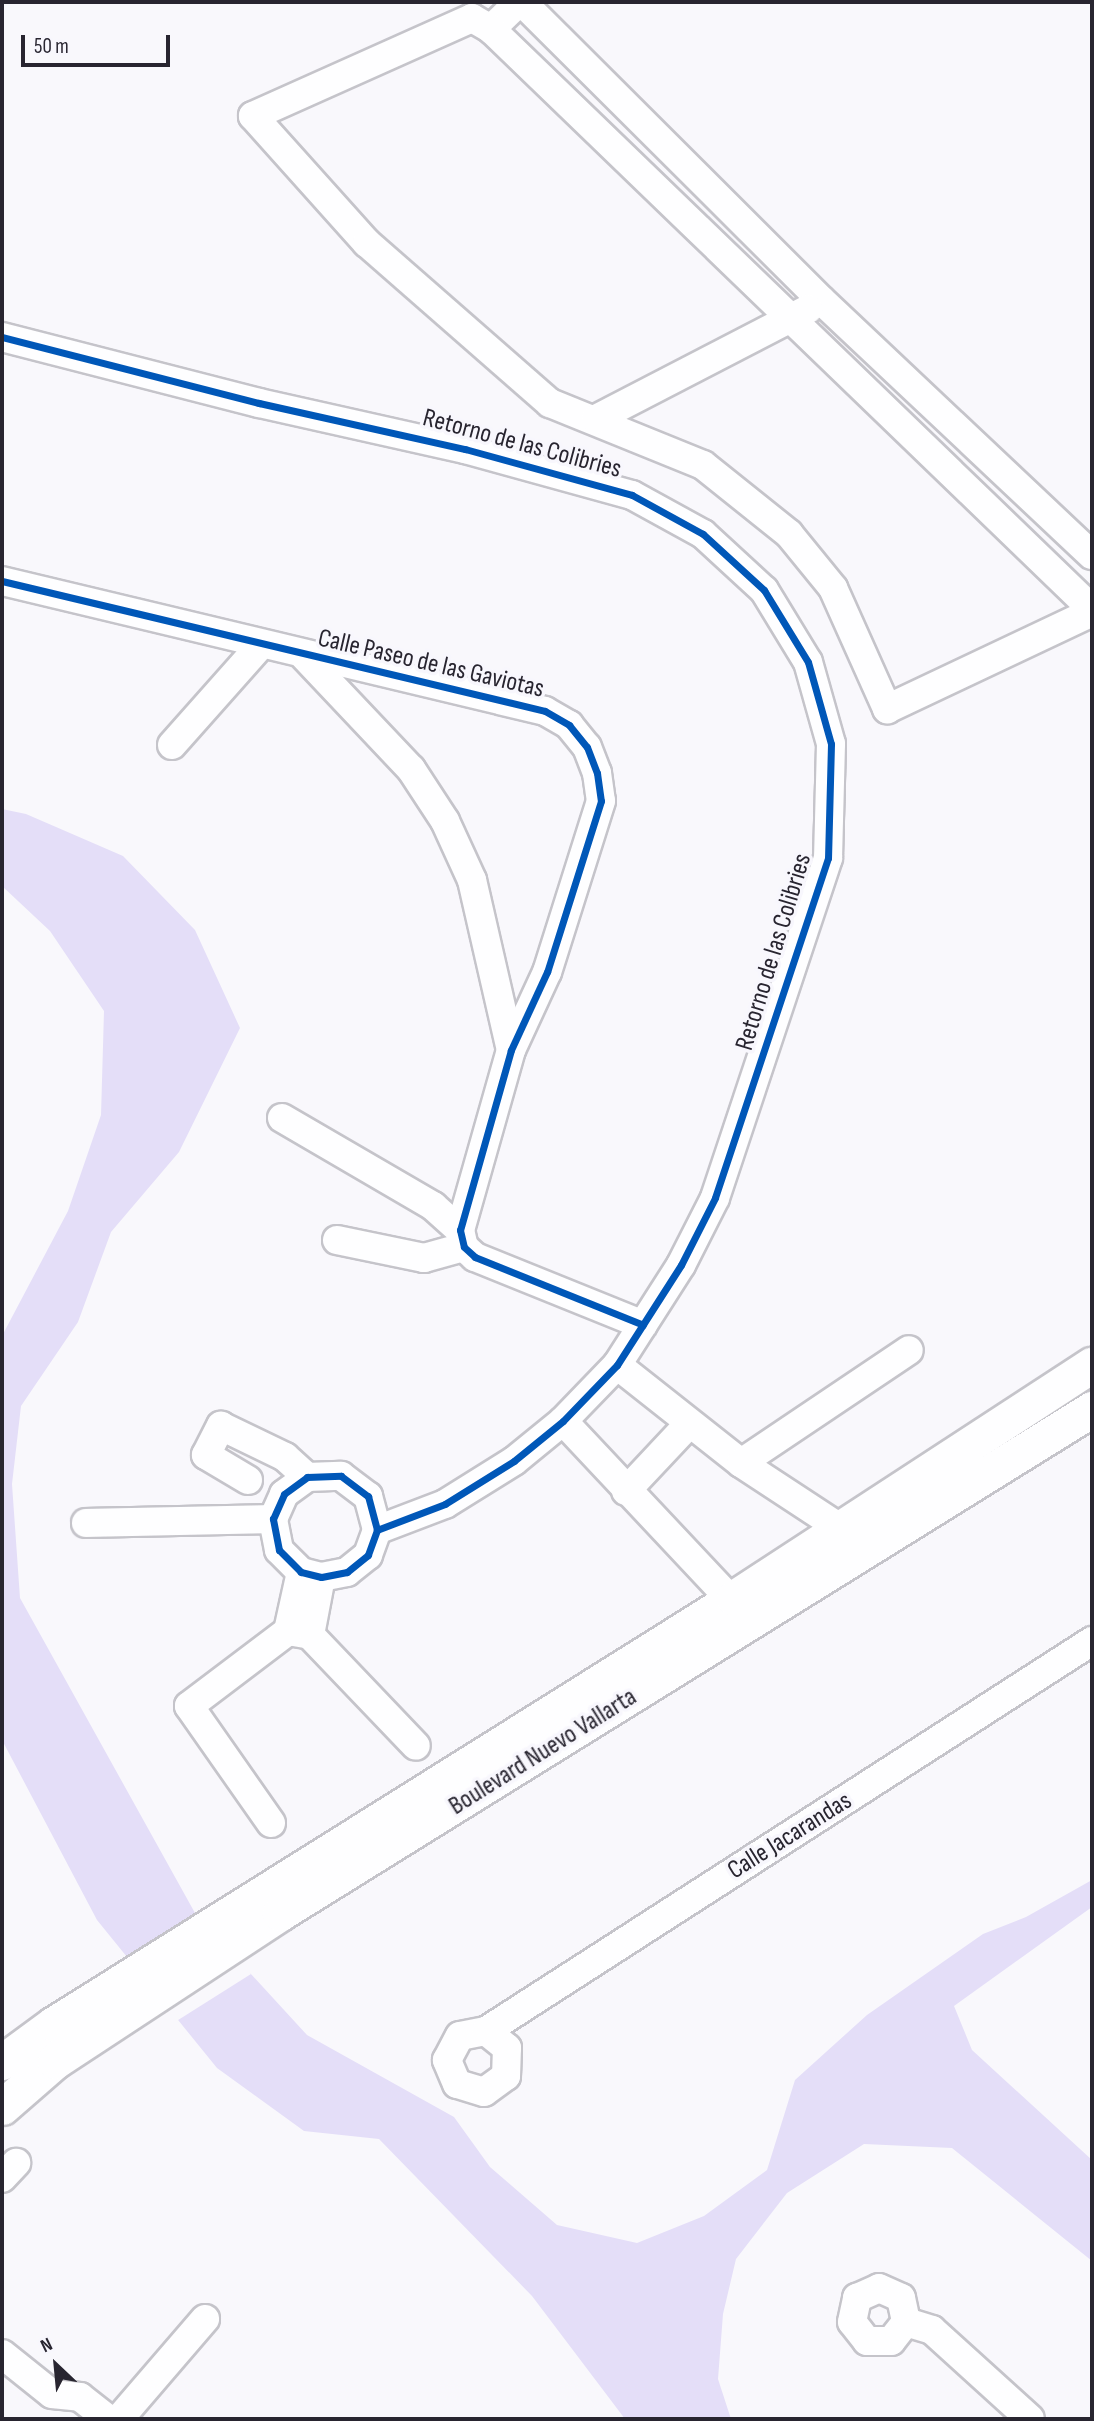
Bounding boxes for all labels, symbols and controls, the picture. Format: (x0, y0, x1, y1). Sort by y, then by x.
scale bar (24, 21, 173, 65)
text: 50 m (34, 34, 69, 59)
street label: Retorno de las Colibries (419, 403, 625, 485)
street label: Calle Paseo de las Gaviotas (315, 623, 547, 705)
street label: Retorno de las Colibries (729, 850, 819, 1054)
street label: Boulevard Nuevo Vallarta (443, 1682, 643, 1822)
street label: Calle Jacarandas (722, 1786, 858, 1886)
north arrow (21, 2330, 91, 2400)
text: N (37, 2333, 56, 2358)

